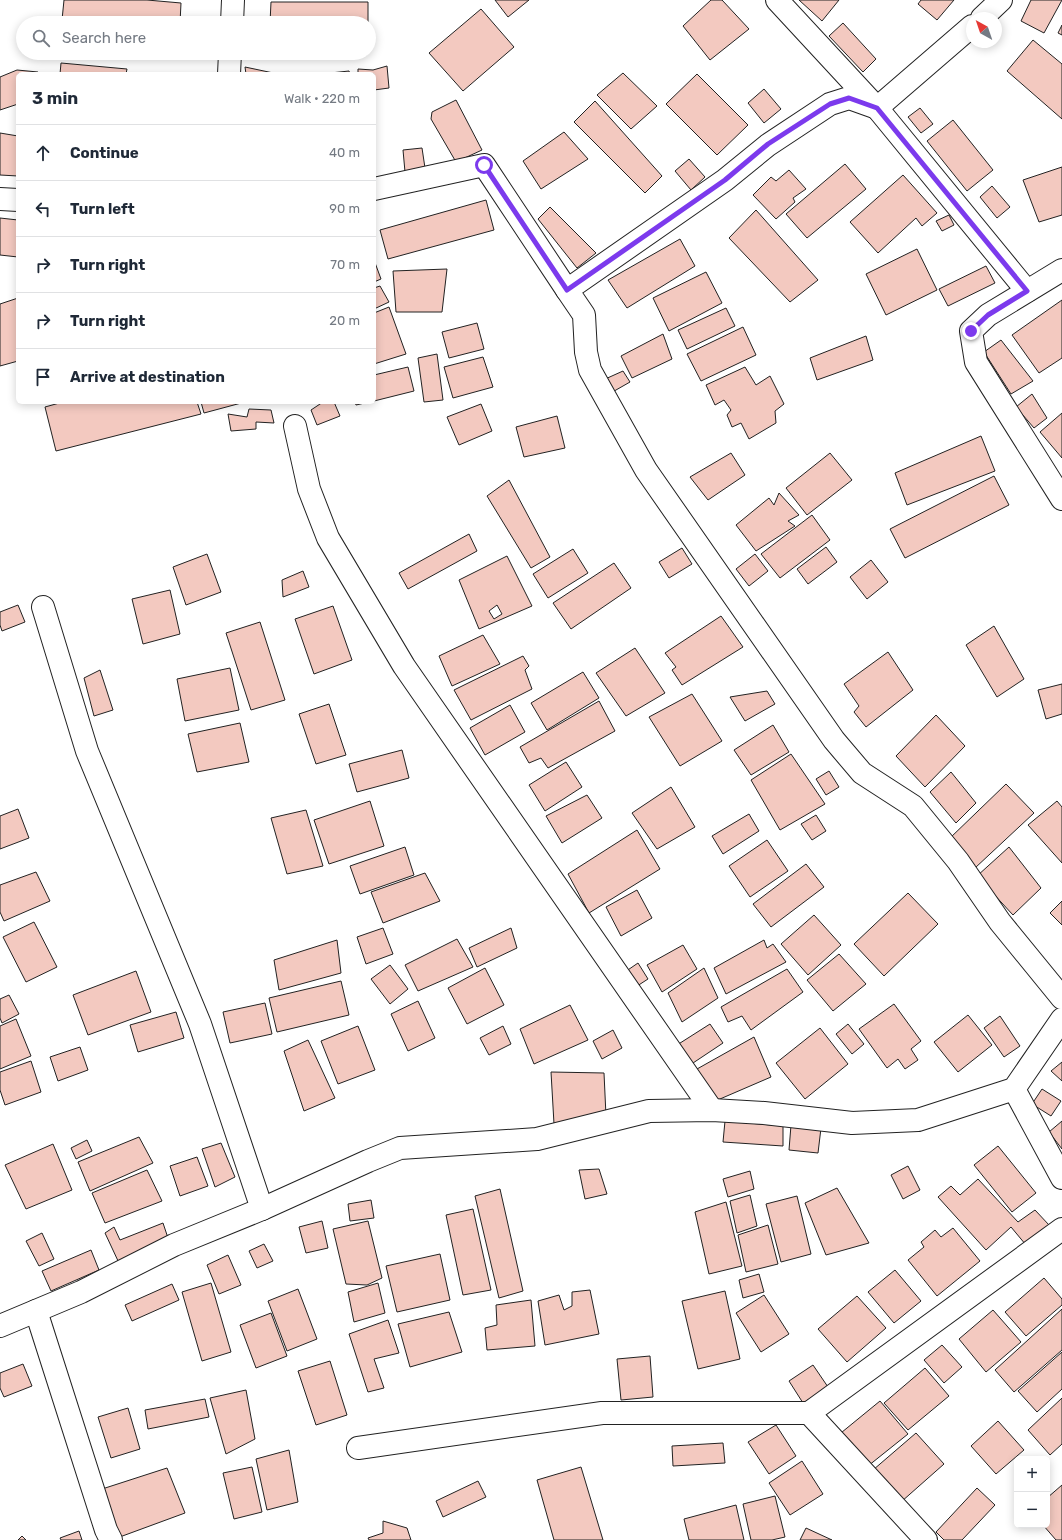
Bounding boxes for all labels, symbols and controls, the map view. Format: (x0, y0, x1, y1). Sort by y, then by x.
north arrow (966, 12, 1002, 48)
search box (16, 16, 376, 60)
icon: search (30, 27, 52, 49)
text: Search here (62, 29, 146, 47)
text: 3 min (32, 88, 78, 108)
text: Walk · 220 m (284, 91, 360, 106)
icon: ahead (32, 142, 54, 164)
text: Continue (70, 144, 139, 162)
text: 40 m (329, 145, 360, 160)
route start (475, 156, 493, 174)
icon: left (32, 198, 54, 220)
text: Turn left (70, 200, 135, 218)
text: 90 m (329, 201, 360, 216)
icon: right (32, 254, 54, 276)
text: Turn right (70, 256, 145, 274)
text: 70 m (330, 257, 360, 272)
icon: right (32, 310, 54, 332)
text: Turn right (70, 312, 145, 330)
text: 20 m (329, 313, 360, 328)
route end (962, 322, 980, 340)
icon: arrive (32, 366, 54, 388)
text: Arrive at destination (70, 368, 225, 386)
map controls (1014, 1456, 1050, 1528)
button: + (1014, 1456, 1050, 1492)
button: − (1014, 1492, 1050, 1528)

